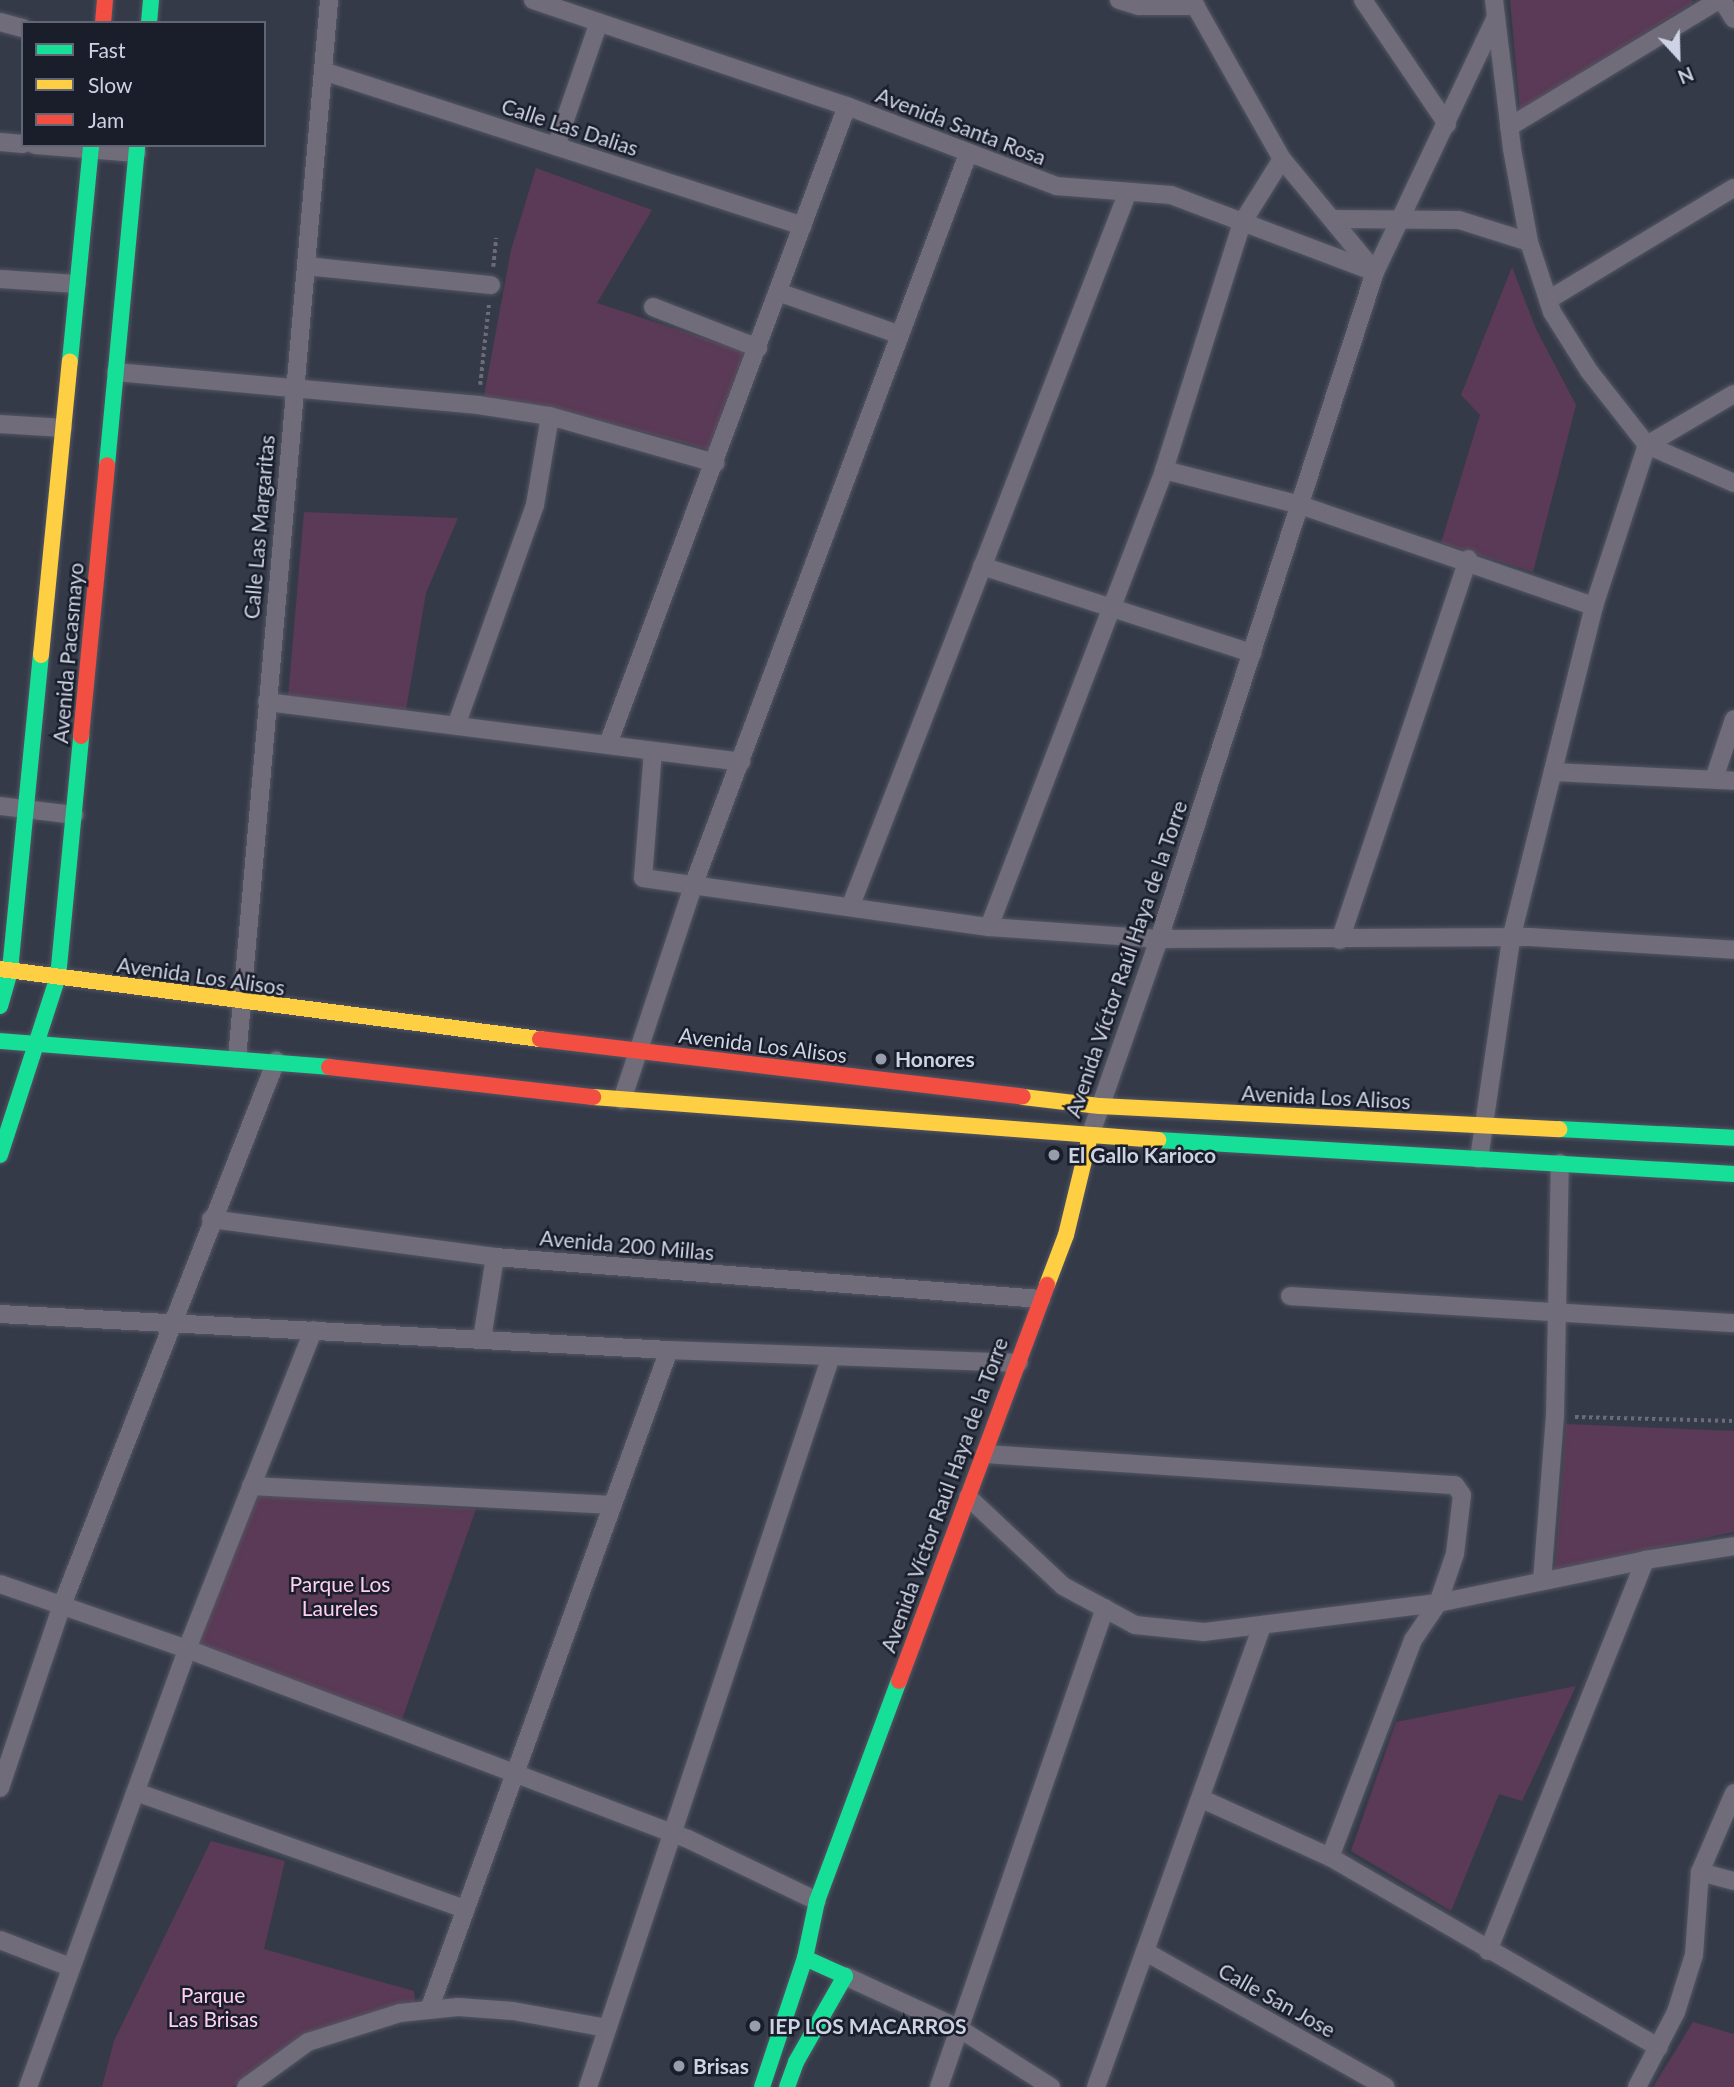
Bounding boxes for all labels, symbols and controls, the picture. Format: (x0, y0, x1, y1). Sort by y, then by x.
legend (21, 21, 266, 147)
north arrow (1643, 21, 1713, 91)
text: Fast (88, 37, 125, 62)
text: N (1675, 63, 1697, 89)
text: Slow (88, 72, 132, 97)
street label: Avenida Santa Rosa (873, 82, 1049, 170)
street label: Calle Las Dalias (498, 93, 642, 161)
text: Jam (88, 107, 124, 132)
street label: Calle Las Margaritas (238, 434, 280, 620)
street label: Avenida Pacasmayo (48, 561, 88, 745)
street label: Avenida Víctor Raúl Haya de la Torre (1060, 797, 1192, 1121)
street label: Avenida Los Alisos (115, 952, 287, 1000)
street label: Avenida Los Alisos (677, 1022, 849, 1068)
place label: Honores (895, 1046, 975, 1072)
marker: Honores (873, 1051, 889, 1067)
street label: Avenida Los Alisos (1240, 1080, 1412, 1114)
place label: El Gallo Karioco (1068, 1142, 1216, 1168)
marker: El Gallo Karioco (1046, 1147, 1062, 1163)
street label: Avenida 200 Millas (539, 1225, 715, 1265)
street label: Avenida Víctor Raúl Haya de la Torre (875, 1333, 1013, 1657)
park label: Parque Los Laureles (290, 1571, 390, 1621)
street label: Calle San Jose (1214, 1957, 1340, 2043)
park label: Parque Las Brisas (168, 1982, 258, 2032)
place label: IEP LOS MACARROS (769, 2013, 967, 2039)
marker: IEP LOS MACARROS (747, 2018, 763, 2034)
place label: Brisas (693, 2053, 749, 2079)
marker: Brisas (671, 2058, 687, 2074)

